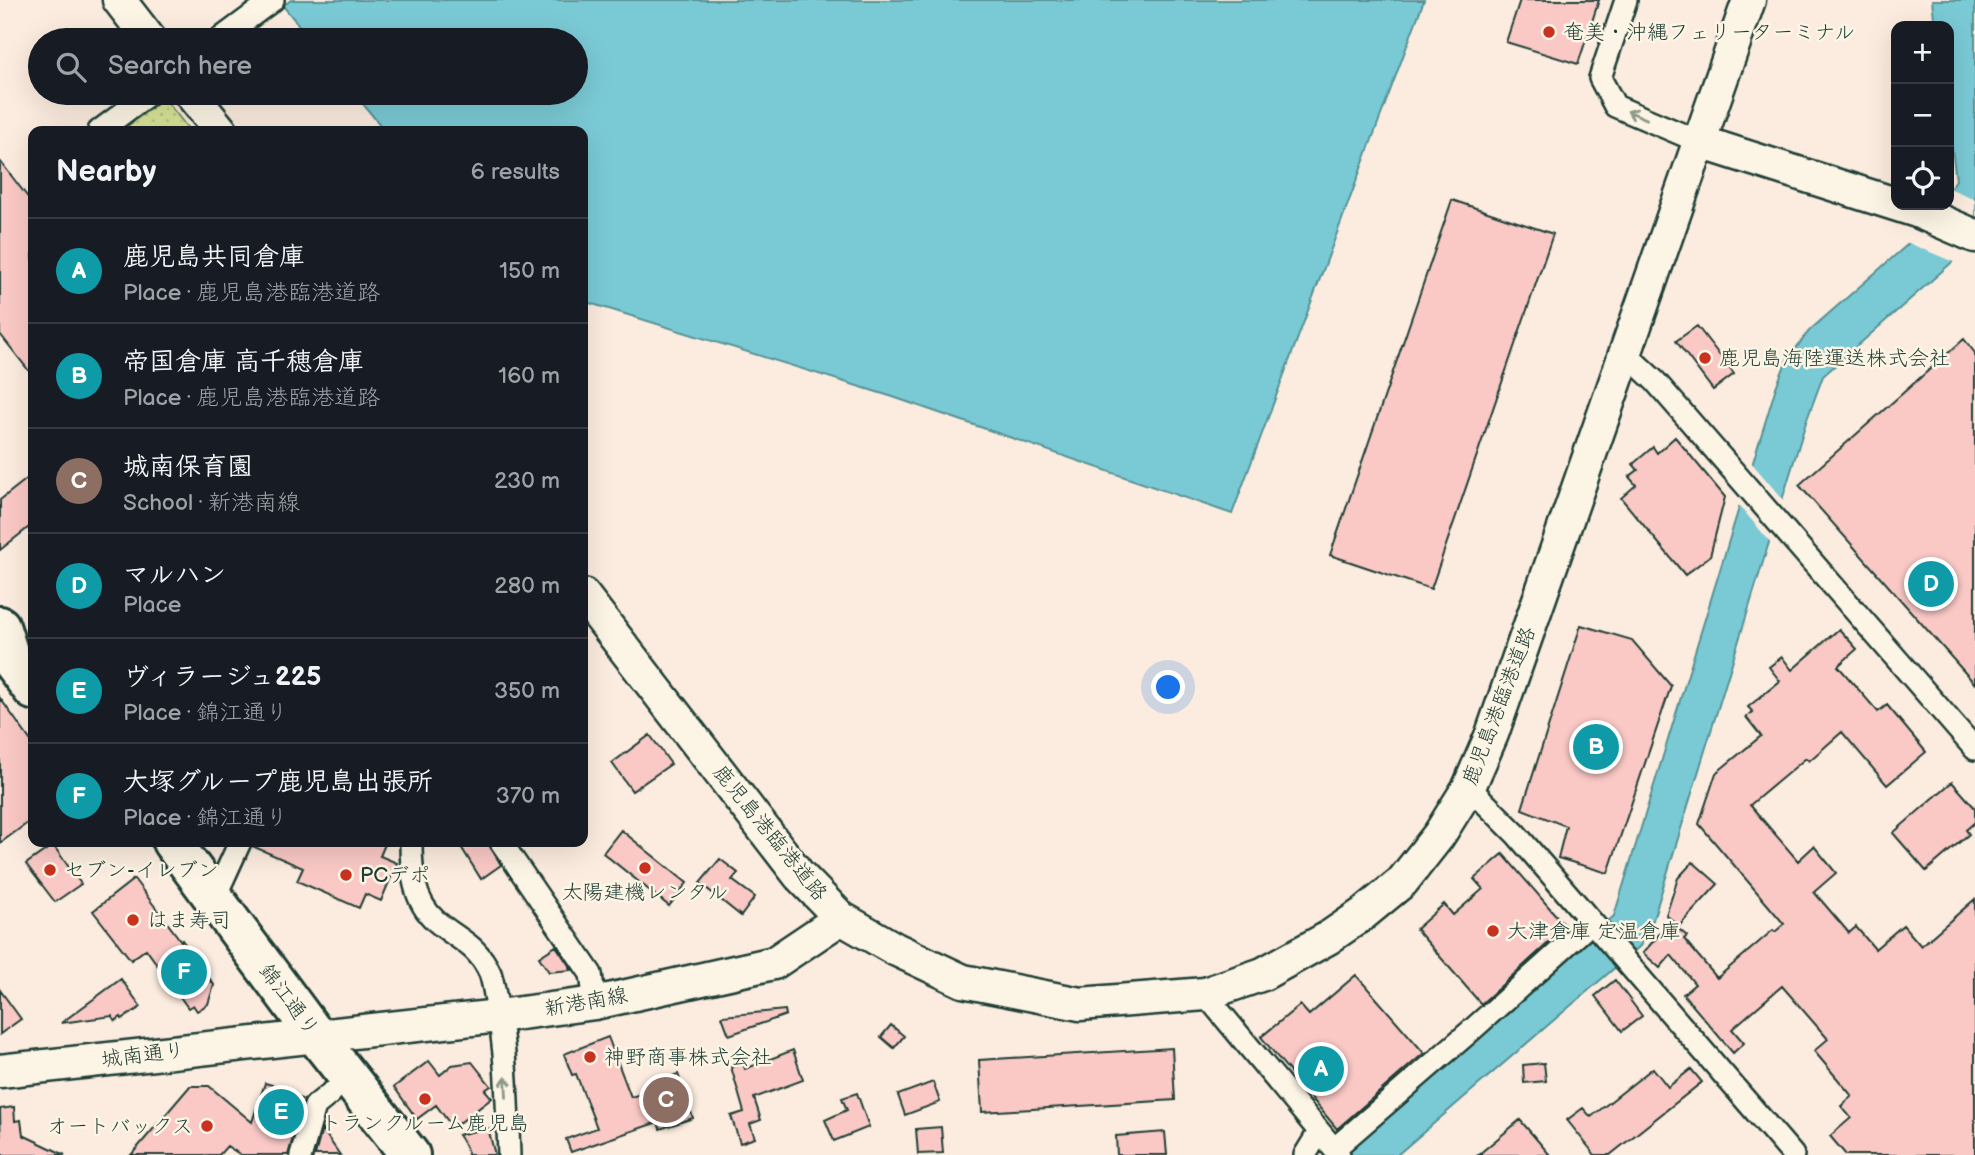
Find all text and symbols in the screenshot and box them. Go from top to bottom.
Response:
place label: 奄美・沖縄フェリーターミナル [1563,20,1855,45]
map controls [1891,21,1954,210]
button: + [1891,21,1954,84]
marker: 奄美・沖縄フェリーターミナル [1541,24,1557,40]
search box [28,28,588,105]
icon: search [52,48,90,86]
text: Search here [108,51,252,82]
button: − [1891,84,1954,147]
one-way arrow [1626,108,1648,121]
button: locate [1891,147,1954,210]
text: Nearby [56,154,156,190]
text: 6 results [471,158,560,186]
text: 鹿児島共同倉庫 [123,242,305,273]
text: A [72,257,86,285]
text: 150 m [499,257,560,285]
text: Place · 鹿児島港臨港道路 [123,279,380,307]
place label: 鹿児島海陸運送株式会社 [1719,346,1950,371]
text: 帝国倉庫 高千穂倉庫 [123,347,364,378]
marker: 鹿児島海陸運送株式会社 [1697,350,1713,366]
text: B [71,362,87,390]
text: 160 m [498,362,560,390]
text: Place · 鹿児島港臨港道路 [123,384,380,412]
text: 城南保育園 [123,452,253,483]
text: C [71,467,87,495]
text: 230 m [494,467,560,495]
text: School · 新港南線 [123,489,300,517]
pin: D [1908,558,1954,610]
text: マルハン [123,560,226,591]
text: D [71,572,87,600]
text: 280 m [494,572,560,600]
text: Place [123,591,181,619]
street label: 鹿児島港臨港道路 [1457,623,1541,789]
text: ヴィラージュ225 [123,662,321,693]
your location [1151,670,1185,704]
text: E [72,677,86,705]
text: 350 m [494,677,560,705]
text: Place · 錦江通り [123,699,288,727]
pin: B [1573,721,1619,773]
street label: 鹿児島港臨港道路 [707,760,833,906]
text: 大塚グループ鹿児島出張所 [123,767,433,798]
text: F [72,782,86,810]
text: 370 m [496,782,560,810]
text: Place · 錦江通り [123,804,288,832]
place label: セブン-イレブン [64,858,219,883]
marker: 太陽建機レンタル [637,860,653,876]
marker: セブン-イレブン [42,862,58,878]
place label: PCデポ [360,863,430,888]
marker: PCデポ [338,867,354,883]
place label: 太陽建機レンタル [562,880,728,905]
place label: はま寿司 [147,908,231,933]
marker: はま寿司 [125,912,141,928]
place label: 大津倉庫 定温倉庫 [1507,919,1681,944]
marker: 大津倉庫 定温倉庫 [1485,923,1501,939]
pin: F [161,946,207,998]
street label: 錦江通り [254,959,324,1041]
street label: 新港南線 [542,982,630,1022]
street label: 城南通り [100,1037,186,1073]
pin: A [1298,1043,1344,1095]
place label: 神野商事株式会社 [604,1045,772,1070]
marker: 神野商事株式会社 [582,1049,598,1065]
pin: C [643,1074,689,1126]
one-way arrow [499,1076,512,1099]
pin: E [258,1086,304,1138]
marker: トランクルーム鹿児島 [417,1091,433,1107]
place label: トランクルーム鹿児島 [321,1111,529,1136]
place label: オートバックス [46,1114,193,1139]
marker: オートバックス [199,1118,215,1134]

